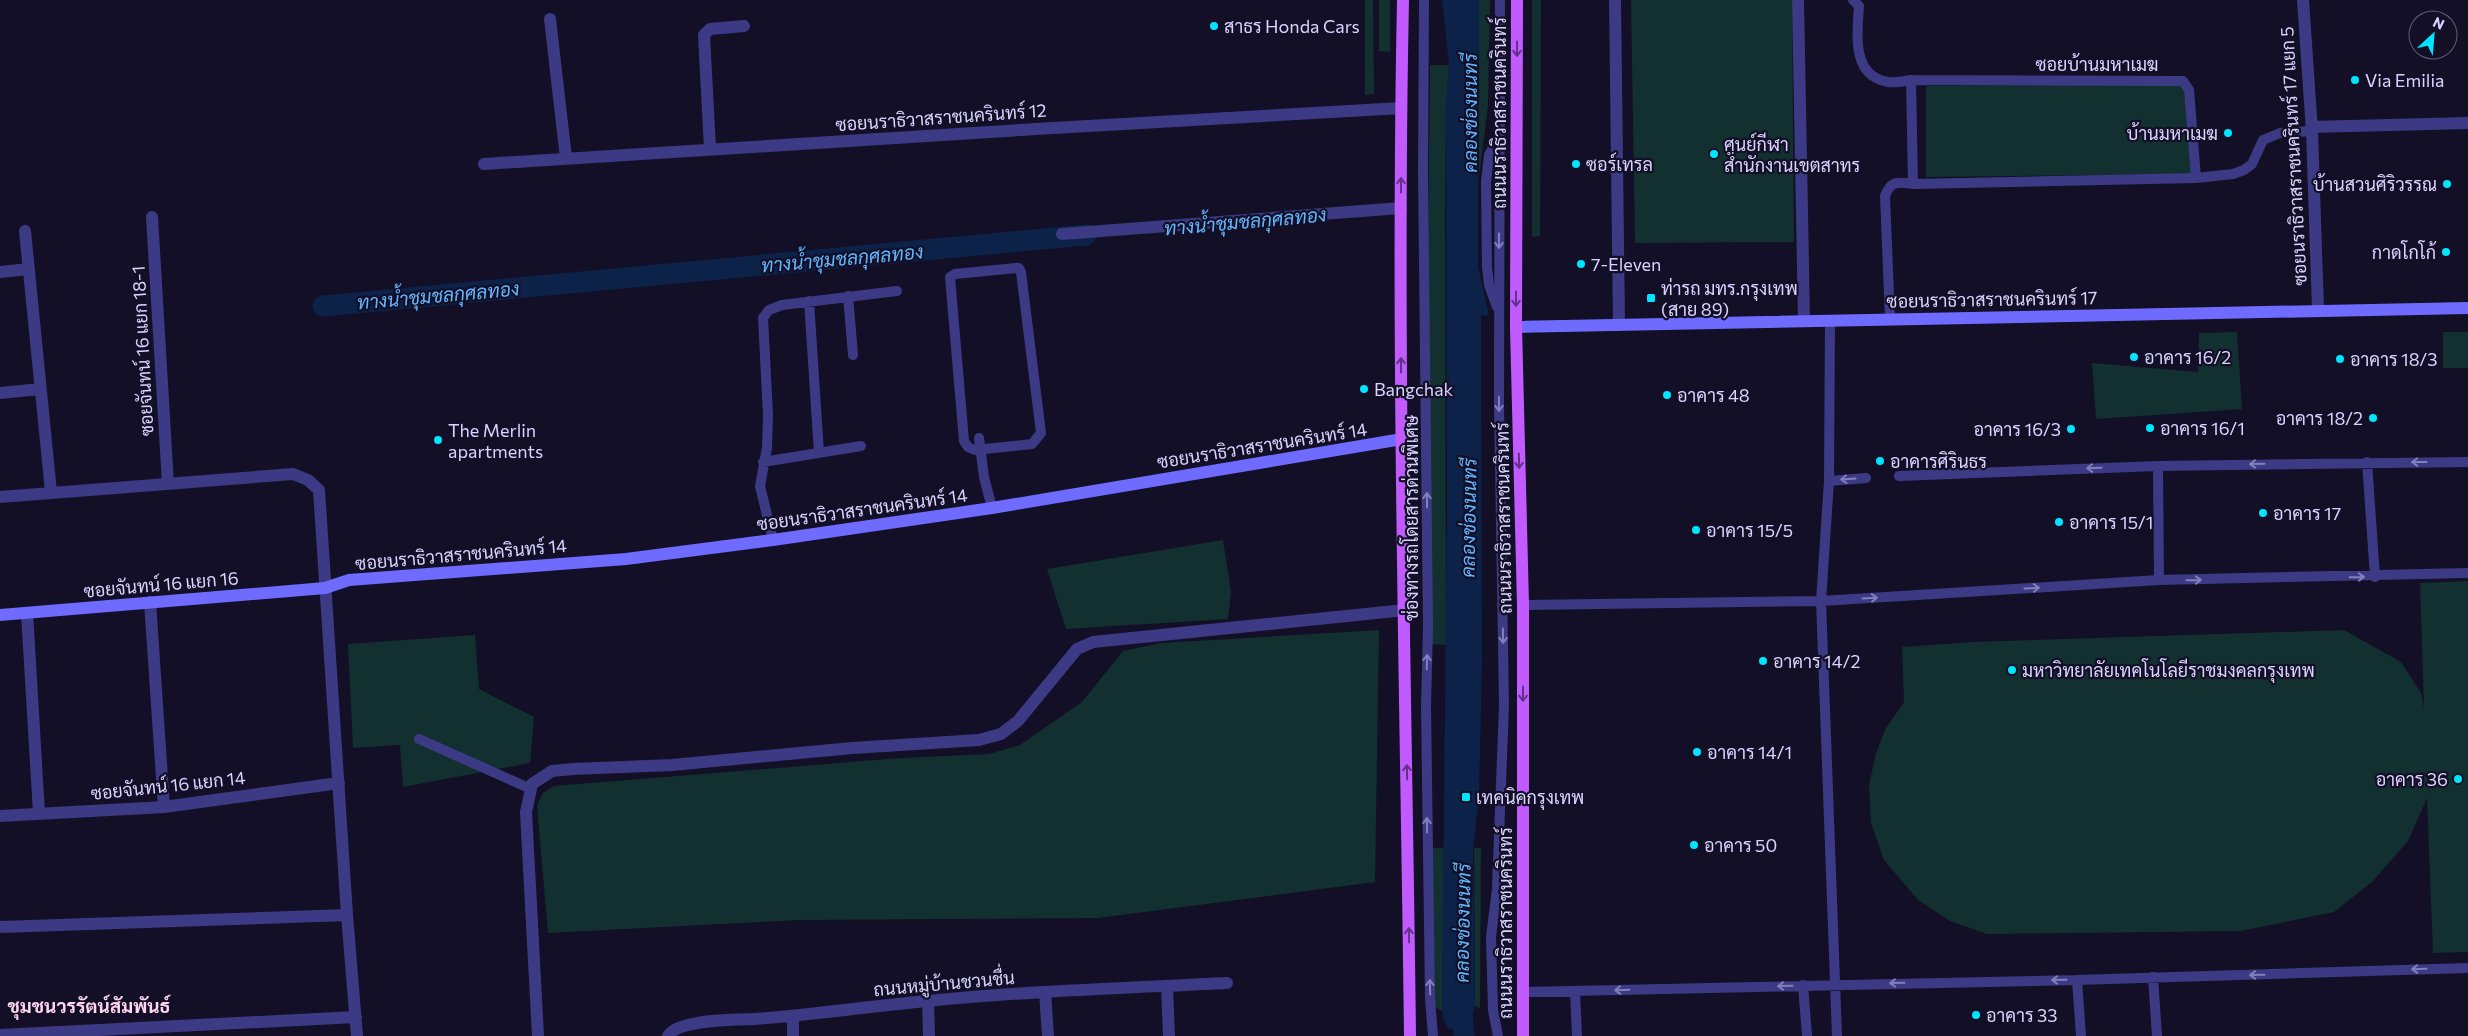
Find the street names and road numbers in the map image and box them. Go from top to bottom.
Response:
street label: ถนนนราธิวาสราชนครินทร์ [1487,17,1510,209]
street label: ซอยนราธิวาสราชนครินทร์ 17 แยก 5 [2274,26,2311,286]
street label: ซอยบ้านมหาเมฆ [2035,53,2159,75]
street label: ซอยนราธิวาสราชนครินทร์ 12 [835,98,1047,135]
street label: ซอยจันทน์ 16 แยก 18-1 [126,265,157,437]
street label: ซอยนราธิวาสราชนครินทร์ 17 [1886,285,2098,312]
street label: ช่องทางรถโดยสารด่วนพิเศษ [1399,414,1422,621]
street label: ซอยนราธิวาสราชนครินทร์ 14 [1155,417,1369,472]
street label: ถนนนราธิวาสราชนครินทร์ [1489,422,1516,614]
street label: ซอยนราธิวาสราชนครินทร์ 14 [755,482,969,535]
street label: ซอยนราธิวาสราชนครินทร์ 14 [354,533,568,574]
street label: ซอยจันทน์ 16 แยก 16 [83,565,239,602]
street label: ซอยจันทน์ 16 แยก 14 [90,765,247,804]
street label: ถนนนราธิวาสราชนครินทร์ [1493,827,1516,1019]
street label: ถนนหมู่บ้านชวนชื่น [872,962,1016,1003]

